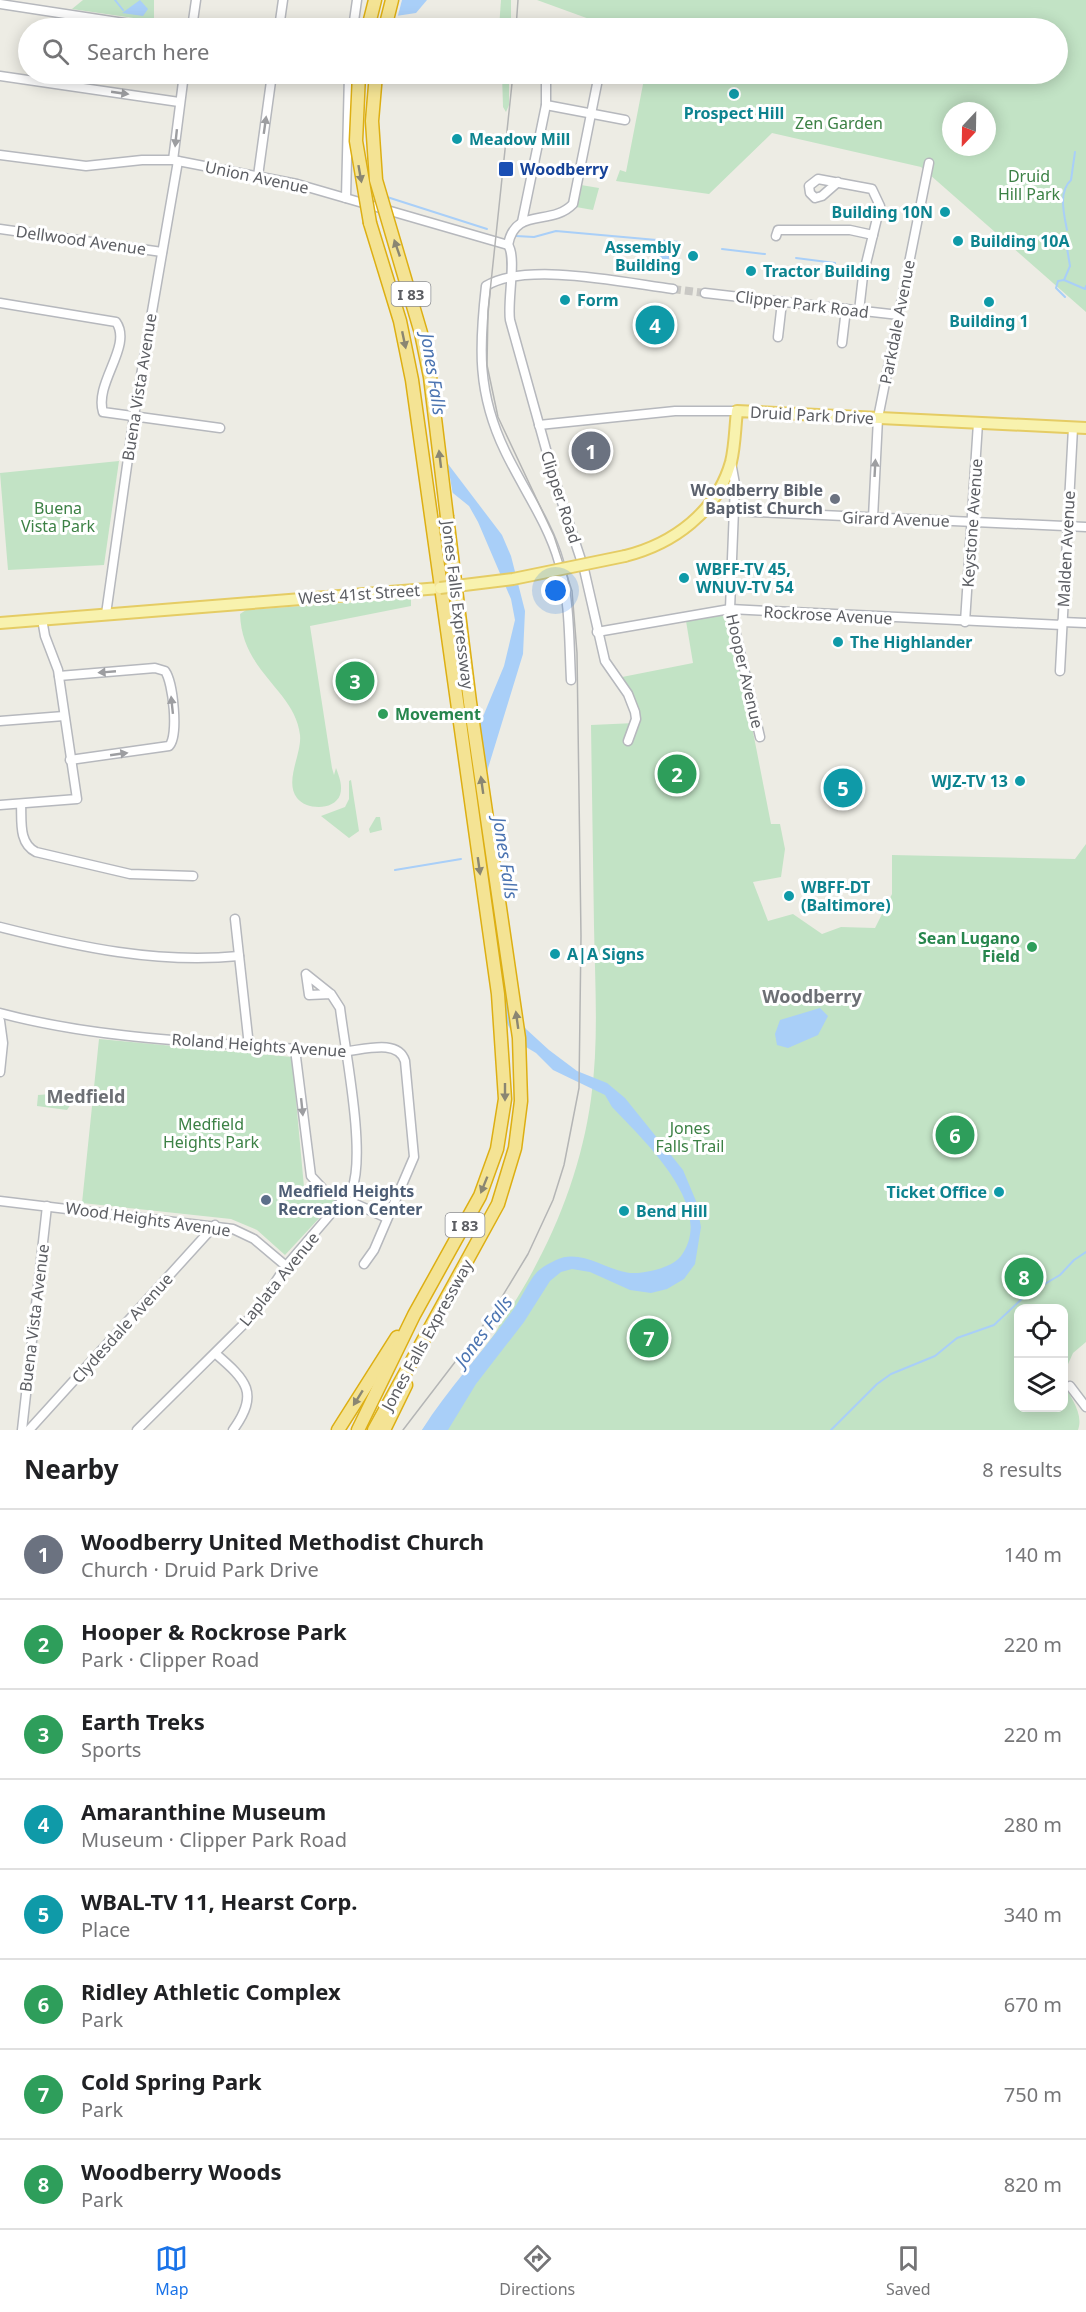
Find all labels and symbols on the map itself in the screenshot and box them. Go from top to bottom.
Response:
marker: Prospect Hill [727,87,741,101]
one-way arrow [111,89,130,98]
place label: Prospect Hill [684,102,784,124]
north arrow [942,102,996,156]
park label: Zen Garden [795,112,883,134]
one-way arrow [261,115,270,134]
one-way arrow [171,128,181,147]
place label: Meadow Mill [469,128,570,150]
marker: Meadow Mill [450,132,464,146]
street label: Union Avenue [203,155,311,199]
place label: Woodberry [520,158,609,180]
marker: Woodberry [497,160,515,178]
one-way arrow [356,164,365,183]
park label: Druid Hill Park [998,165,1061,205]
place label: Building 10N [832,201,933,223]
marker: Building 10N [938,205,952,219]
street label: Dellwood Avenue [15,220,147,260]
place label: Building 10A [970,230,1070,252]
marker: Building 10A [951,234,965,248]
place label: Assembly Building [605,236,682,276]
one-way arrow [391,239,401,257]
marker: Assembly Building [686,249,700,263]
street label: Parkdale Avenue [874,258,920,386]
place label: Tractor Building [763,260,890,282]
marker: Tractor Building [744,264,758,278]
road number: I 83 [392,282,430,306]
street label: Clipper Park Road [734,285,870,323]
place label: Form [577,289,619,311]
marker: Form [558,293,572,307]
marker: Building 1 [982,295,996,309]
pin: 4 [636,302,674,348]
place label: Building 1 [949,310,1029,332]
street label: Buena Vista Avenue [116,312,162,462]
water label: Jones Falls [415,328,452,417]
one-way arrow [400,330,409,349]
street label: Druid Park Drive [750,401,874,429]
pin: 1 [572,428,610,474]
street label: Clipper Road [536,448,586,546]
one-way arrow [435,449,445,468]
street label: Keystone Avenue [957,458,987,588]
one-way arrow [871,459,880,478]
place label: Woodberry Bible Baptist Church [691,479,823,519]
street label: Malden Avenue [1052,490,1080,608]
marker: Woodberry Bible Baptist Church [828,492,842,506]
park label: Buena Vista Park [21,497,96,537]
street label: Girard Avenue [842,506,950,532]
street label: Jones Falls Expressway [436,517,479,691]
place label: WBFF-TV 45, WNUV-TV 54 [696,558,794,598]
marker: WBFF-TV 45, WNUV-TV 54 [677,571,691,585]
your location [541,576,570,605]
street label: West 41st Street [297,579,421,609]
street label: Rockrose Avenue [763,601,893,629]
street label: Hooper Avenue [721,612,769,730]
place label: The Highlander [850,631,972,653]
marker: The Highlander [831,635,845,649]
pin: 3 [336,658,374,704]
one-way arrow [97,667,116,677]
one-way arrow [168,695,177,714]
place label: Movement [395,703,481,725]
marker: Movement [376,707,390,721]
one-way arrow [109,749,128,758]
pin: 2 [658,752,696,796]
pin: 5 [824,766,862,810]
place label: WJZ-TV 13 [931,770,1008,792]
marker: WJZ-TV 13 [1013,774,1027,788]
one-way arrow [478,776,487,795]
water label: Jones Falls [487,812,524,901]
one-way arrow [475,856,484,875]
place label: WBFF-DT (Baltimore) [801,876,891,916]
marker: WBFF-DT (Baltimore) [782,889,796,903]
place label: Sean Lugano Field [918,927,1020,967]
marker: Sean Lugano Field [1025,940,1039,954]
place label: A|A Signs [567,943,644,965]
marker: A|A Signs [548,947,562,961]
district label: Woodberry [762,984,862,1008]
one-way arrow [512,1010,521,1029]
street label: Roland Heights Avenue [171,1028,347,1062]
one-way arrow [500,1082,510,1101]
district label: Medfield [47,1084,125,1108]
one-way arrow [297,1098,306,1117]
pin: 6 [936,1112,974,1158]
park label: Medfield Heights Park [163,1113,260,1153]
park label: Jones Falls Trail [656,1117,724,1157]
one-way arrow [479,1177,489,1195]
place label: Medfield Heights Recreation Center [278,1180,422,1220]
place label: Ticket Office [887,1181,987,1203]
marker: Ticket Office [992,1185,1006,1199]
marker: Medfield Heights Recreation Center [259,1193,273,1207]
street label: Wood Heights Avenue [64,1197,232,1241]
place label: Bend Hill [636,1200,707,1222]
marker: Bend Hill [617,1204,631,1218]
road number: I 83 [446,1213,484,1237]
street label: Laplata Avenue [234,1227,324,1331]
street label: Buena Vista Avenue [14,1243,54,1393]
pin: 8 [1004,1254,1044,1300]
street label: Jones Falls Expressway [375,1255,478,1416]
street label: Clydesdale Avenue [67,1268,177,1388]
water label: Jones Falls [447,1291,518,1374]
pin: 7 [630,1316,668,1360]
one-way arrow [353,1390,364,1406]

